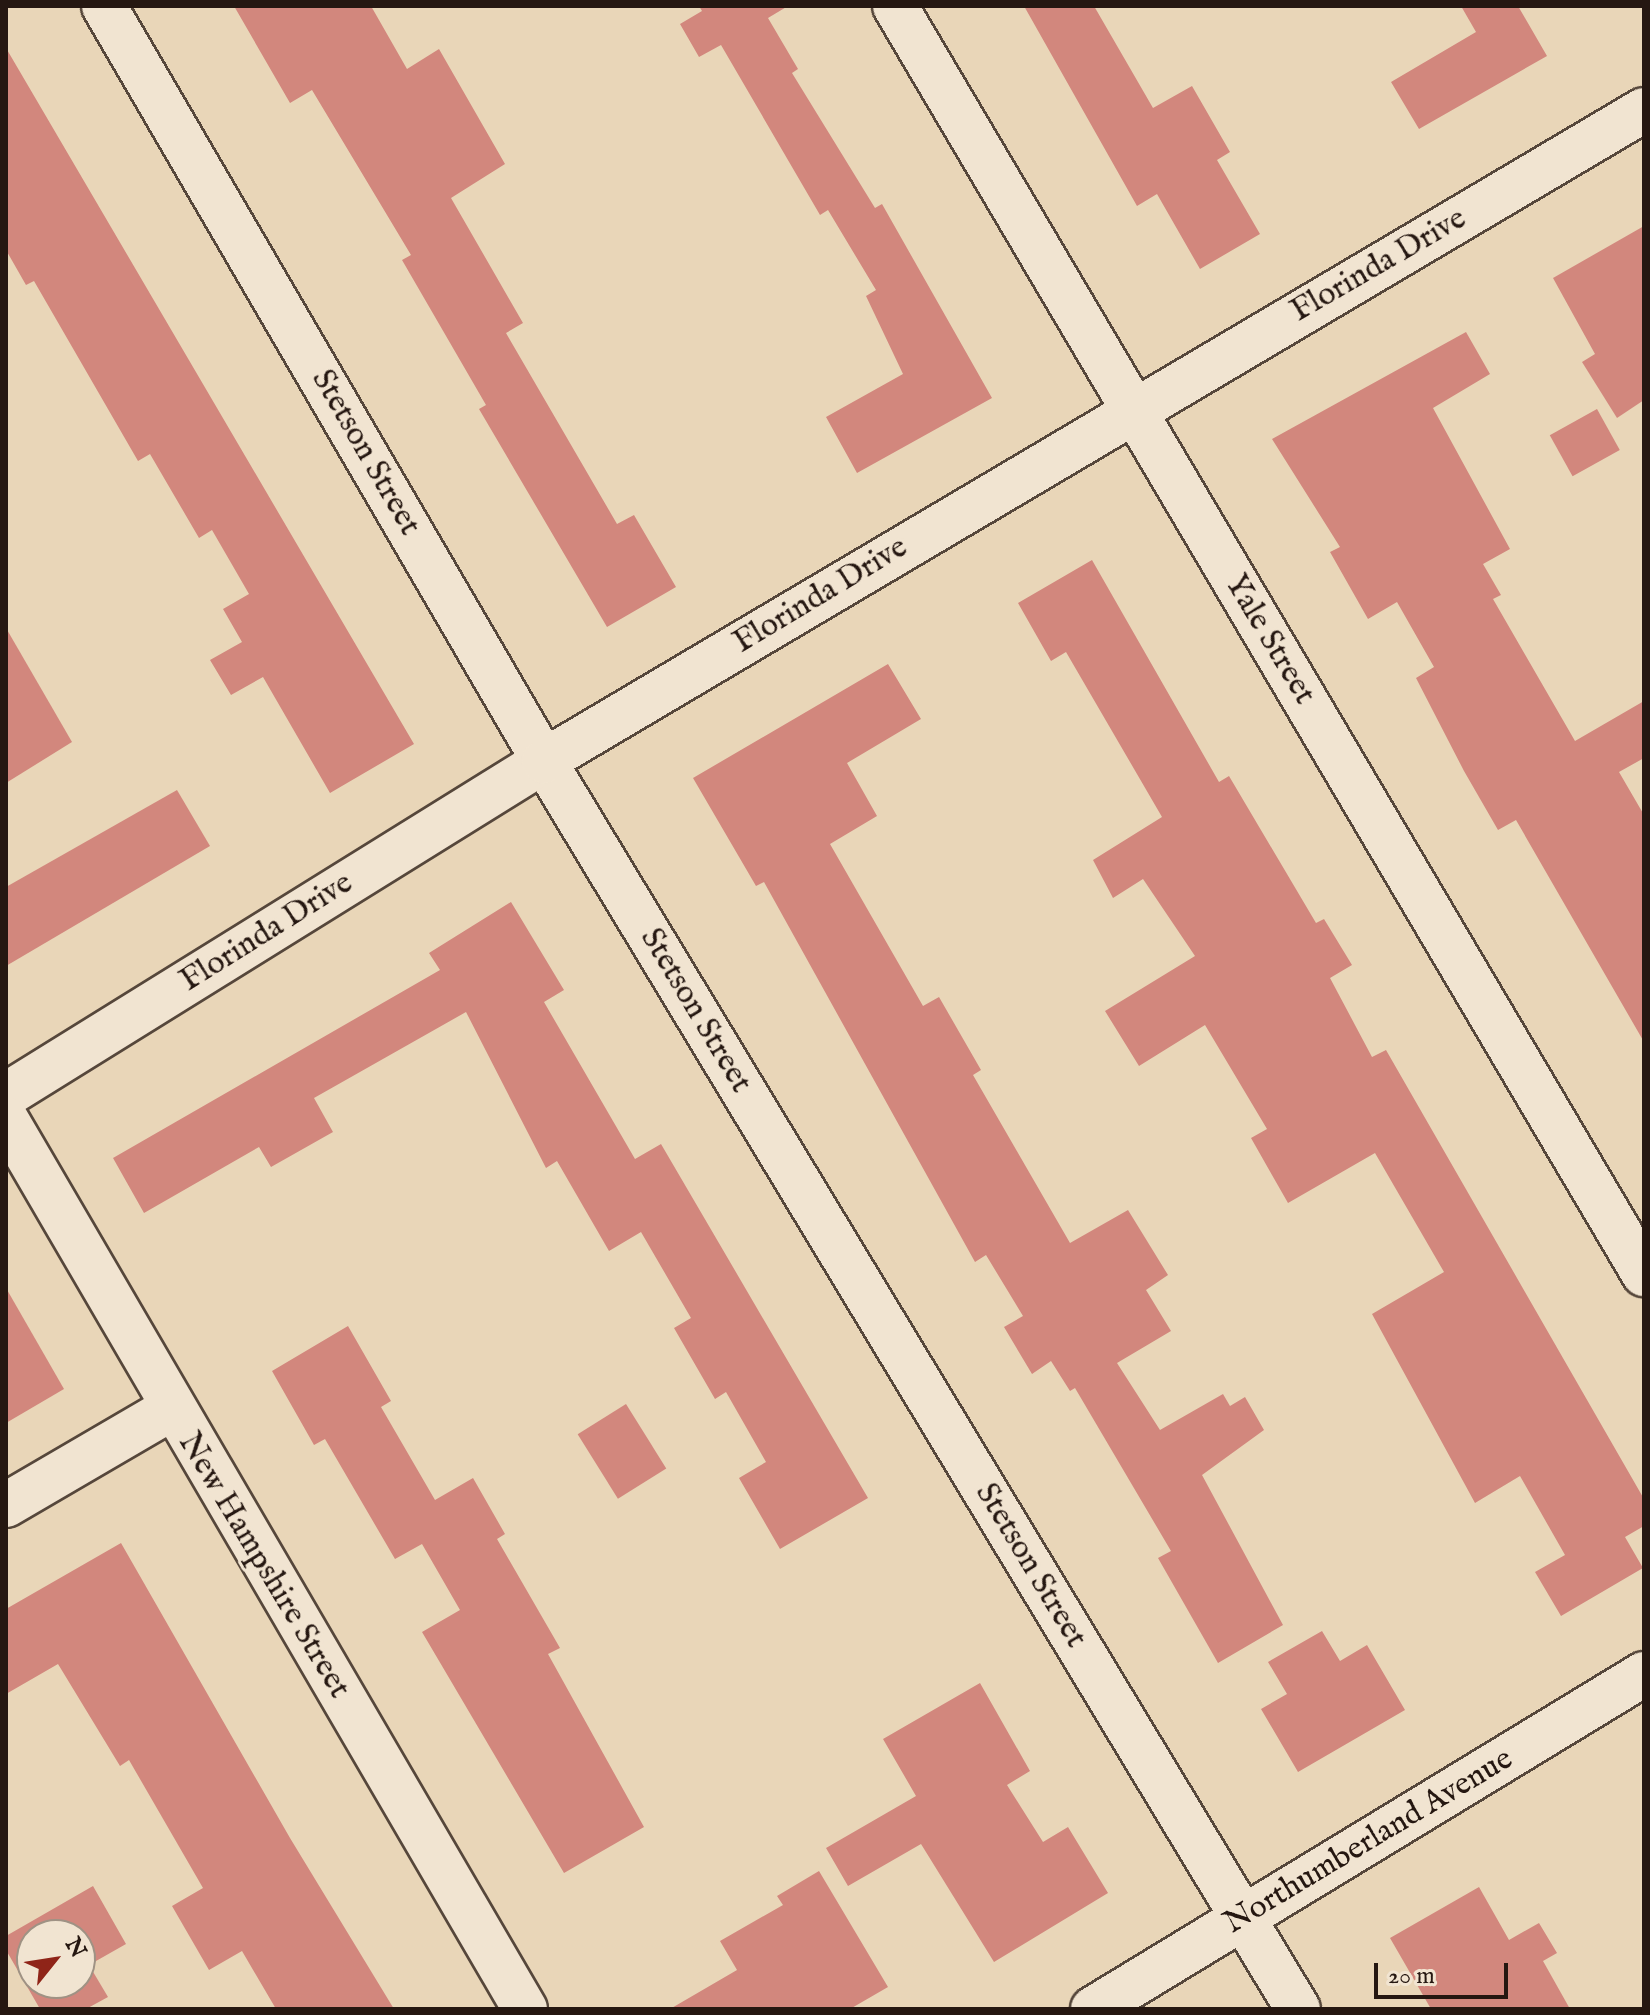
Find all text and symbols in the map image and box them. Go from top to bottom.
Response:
street label: Florinda Drive [1285,200,1473,332]
street label: Stetson Street [302,363,428,543]
street label: Florinda Drive [727,529,915,663]
street label: Yale Street [1215,568,1323,712]
street label: Florinda Drive [174,865,360,1001]
street label: Stetson Street [631,922,759,1100]
street label: New Hampshire Street [169,1426,357,1706]
street label: Stetson Street [966,1477,1094,1655]
street label: Northumberland Avenue [1218,1741,1520,1943]
north arrow [16,1919,96,1999]
text: N [58,1933,92,1963]
scale bar [1378,1947,1512,1997]
text: 20 m [1388,1961,1435,1992]

